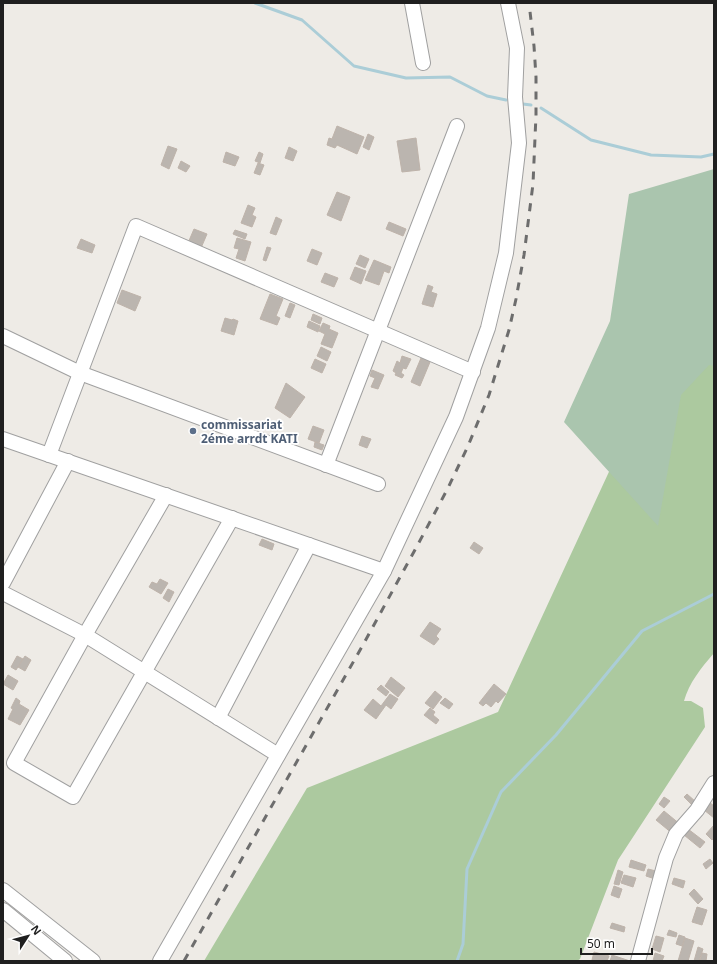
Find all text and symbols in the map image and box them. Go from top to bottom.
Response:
place label: commissariat 2éme arrdt KATI [201,416,298,447]
marker: commissariat 2éme arrdt KATI [188,426,198,436]
north arrow [8,916,48,956]
text: N [28,922,45,938]
scale bar [581,930,652,956]
text: 50 m [587,935,615,952]

